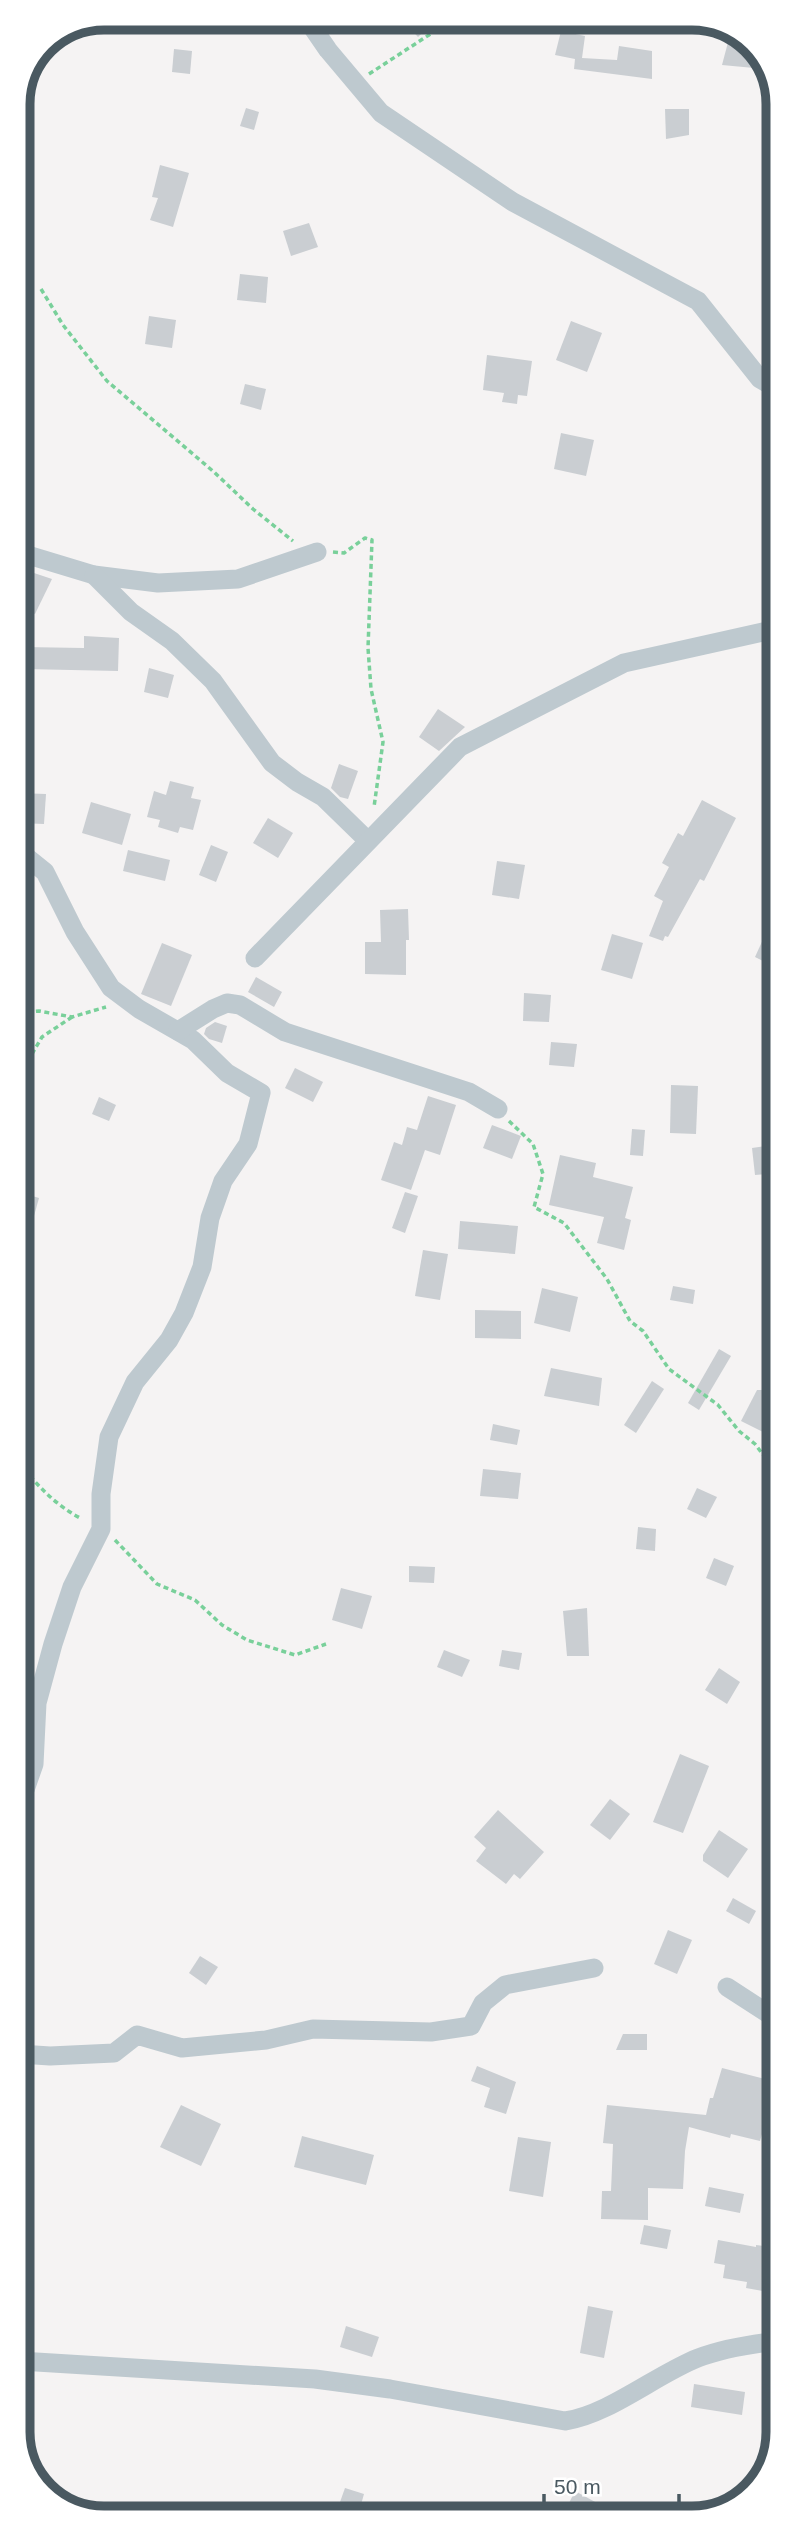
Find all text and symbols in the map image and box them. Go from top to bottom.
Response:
scale bar [544,2462,679,2506]
text: 50 m [554,2475,601,2498]

